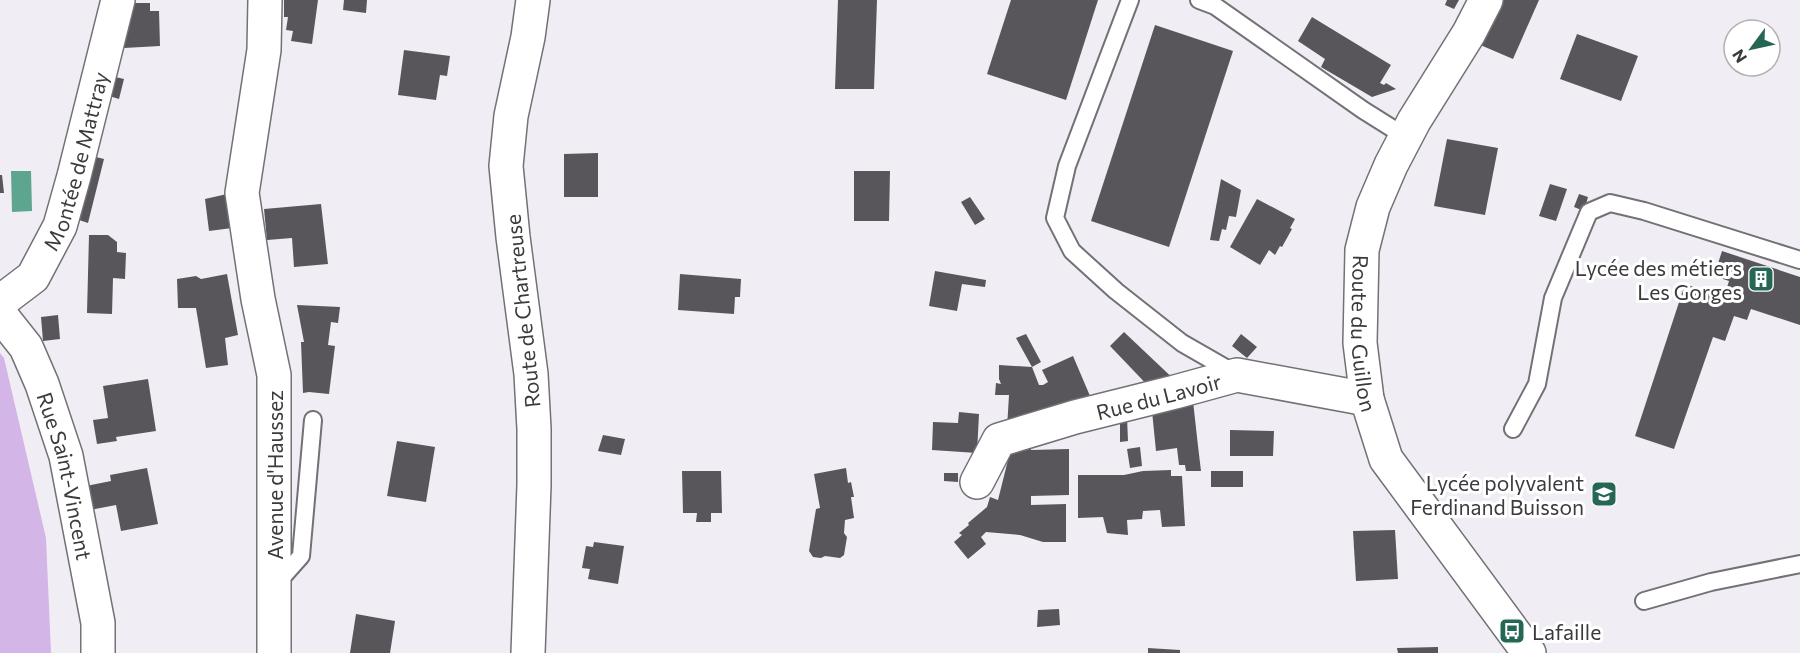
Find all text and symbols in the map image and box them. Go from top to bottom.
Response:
north arrow [1722,18,1782,78]
text: N [1728,46,1750,67]
street label: Montée de Mattray [37,69,112,254]
street label: Route de Chartreuse [499,213,545,409]
street label: Route du Guillon [1347,255,1383,415]
place label: Lycée des métiers Les Gorges [1575,255,1742,304]
building icon: Lycée des métiers Les Gorges [1746,264,1776,294]
street label: Rue du Lavoir [1093,367,1224,424]
street label: Rue Saint-Vincent [33,389,98,562]
street label: Avenue d'Haussez [262,390,287,560]
place label: Lycée polyvalent Ferdinand Buisson [1410,470,1584,519]
school or university icon: Lycée polyvalent Ferdinand Buisson [1589,479,1619,509]
bus stop icon: Lafaille [1497,616,1527,646]
place label: Lafaille [1532,619,1601,644]

